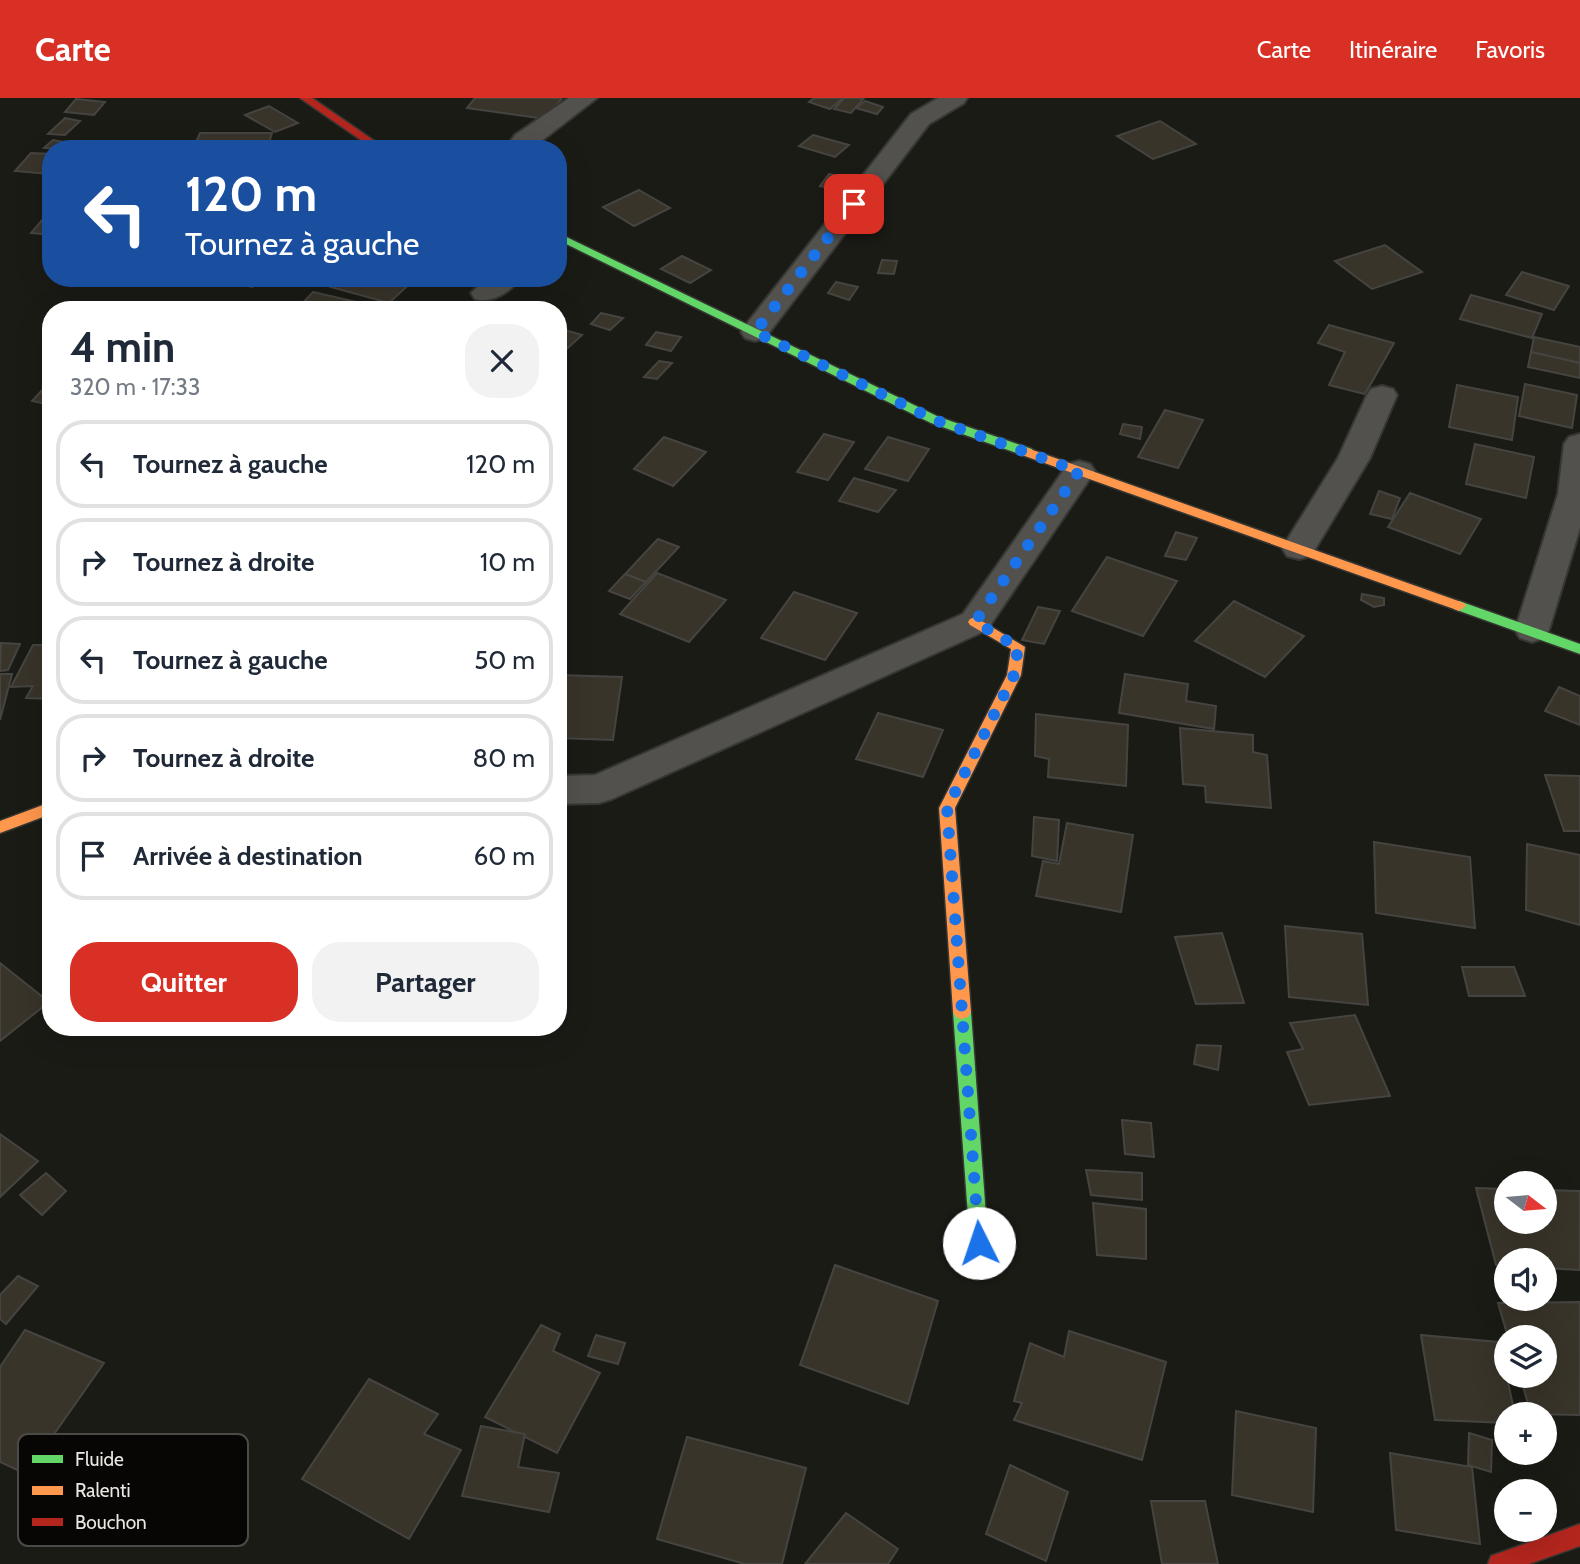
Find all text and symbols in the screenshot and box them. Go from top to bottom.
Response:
text: Carte [35,29,111,69]
text: Carte [1257,35,1311,64]
text: Itinéraire [1349,35,1437,64]
text: Favoris [1475,35,1545,64]
text: 120 m [185,164,317,223]
icon: left [70,168,161,259]
pin [824,174,884,234]
icon: arrive [835,185,873,223]
text: Tournez à gauche [185,224,419,263]
text: 4 min [70,321,175,373]
button: close [465,324,539,398]
text: 320 m · 17:33 [70,373,200,401]
icon: left [74,445,112,483]
text: Tournez à gauche [133,448,328,480]
text: 120 m [466,448,535,480]
icon: right [74,543,112,581]
text: Tournez à droite [133,546,315,578]
text: 10 m [480,546,535,578]
icon: left [74,641,112,679]
text: Tournez à gauche [133,644,328,676]
text: 50 m [474,644,535,676]
icon: right [74,739,112,777]
text: Tournez à droite [133,742,315,774]
text: 80 m [472,742,535,774]
icon: arrive [74,837,112,875]
text: Arrivée à destination [133,840,363,872]
text: 60 m [473,840,535,872]
button: Quitter [70,942,298,1022]
button: Partager [312,942,539,1022]
north arrow [1494,1171,1558,1234]
map controls [1494,1171,1557,1542]
position arrow [942,1206,1016,1280]
button: sound [1494,1248,1557,1311]
button: layers [1494,1325,1557,1388]
button: + [1494,1402,1557,1465]
legend [18,1434,248,1546]
text: Fluide [75,1448,124,1471]
text: Ralenti [75,1479,131,1502]
button: − [1494,1479,1557,1542]
text: Bouchon [75,1511,147,1534]

